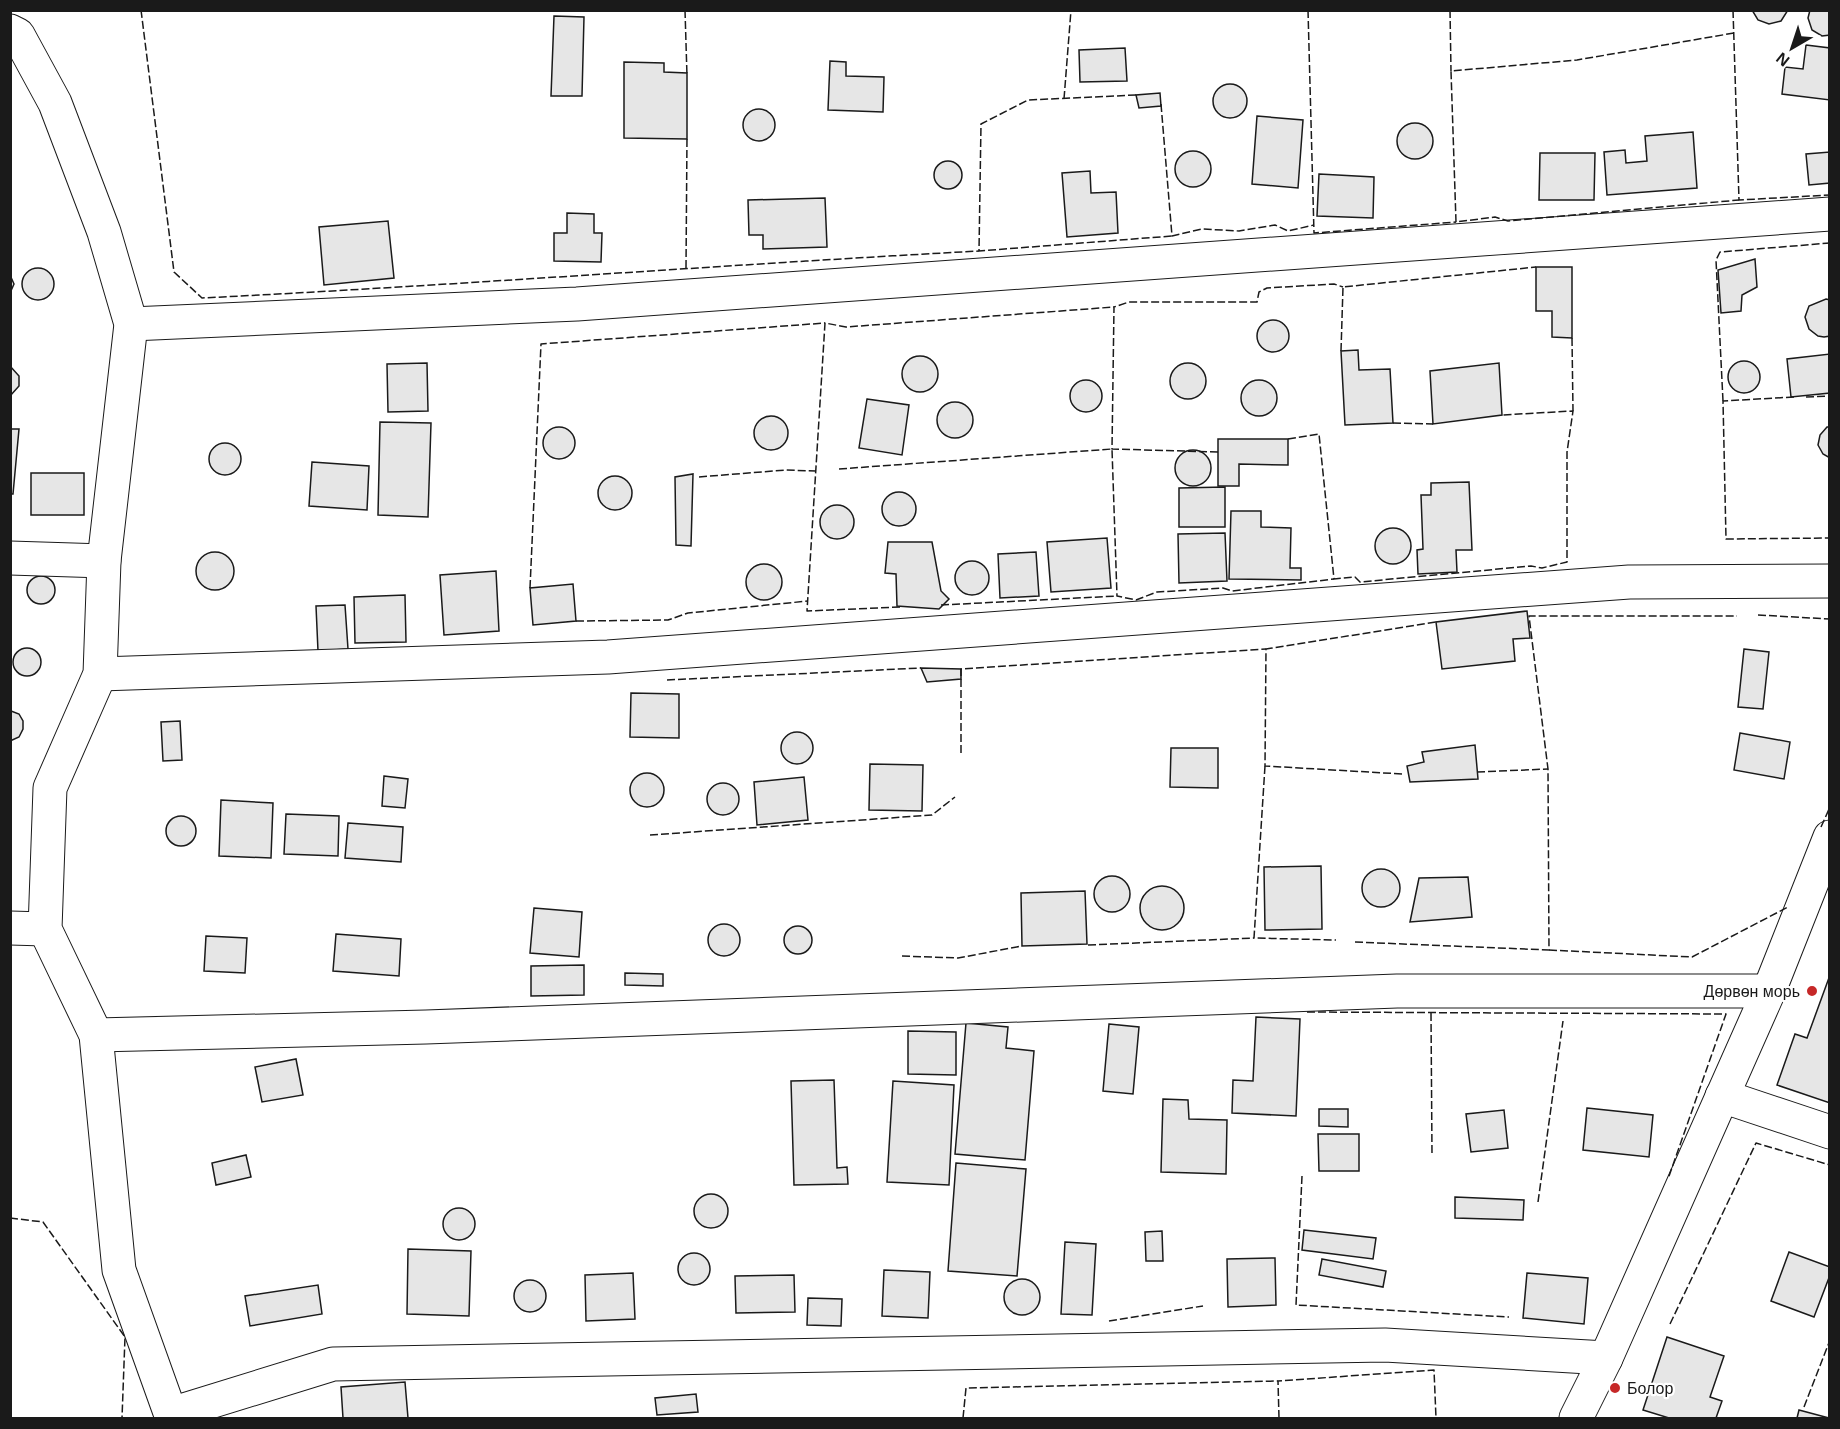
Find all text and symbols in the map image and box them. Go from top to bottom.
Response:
north arrow [1762,18,1822,78]
text: N [1773,49,1793,70]
place label: Дөрвөн морь [1704,983,1800,1000]
marker: Дөрвөн морь [1805,984,1819,998]
place label: Болор [1627,1380,1673,1397]
marker: Болор [1608,1381,1622,1395]

